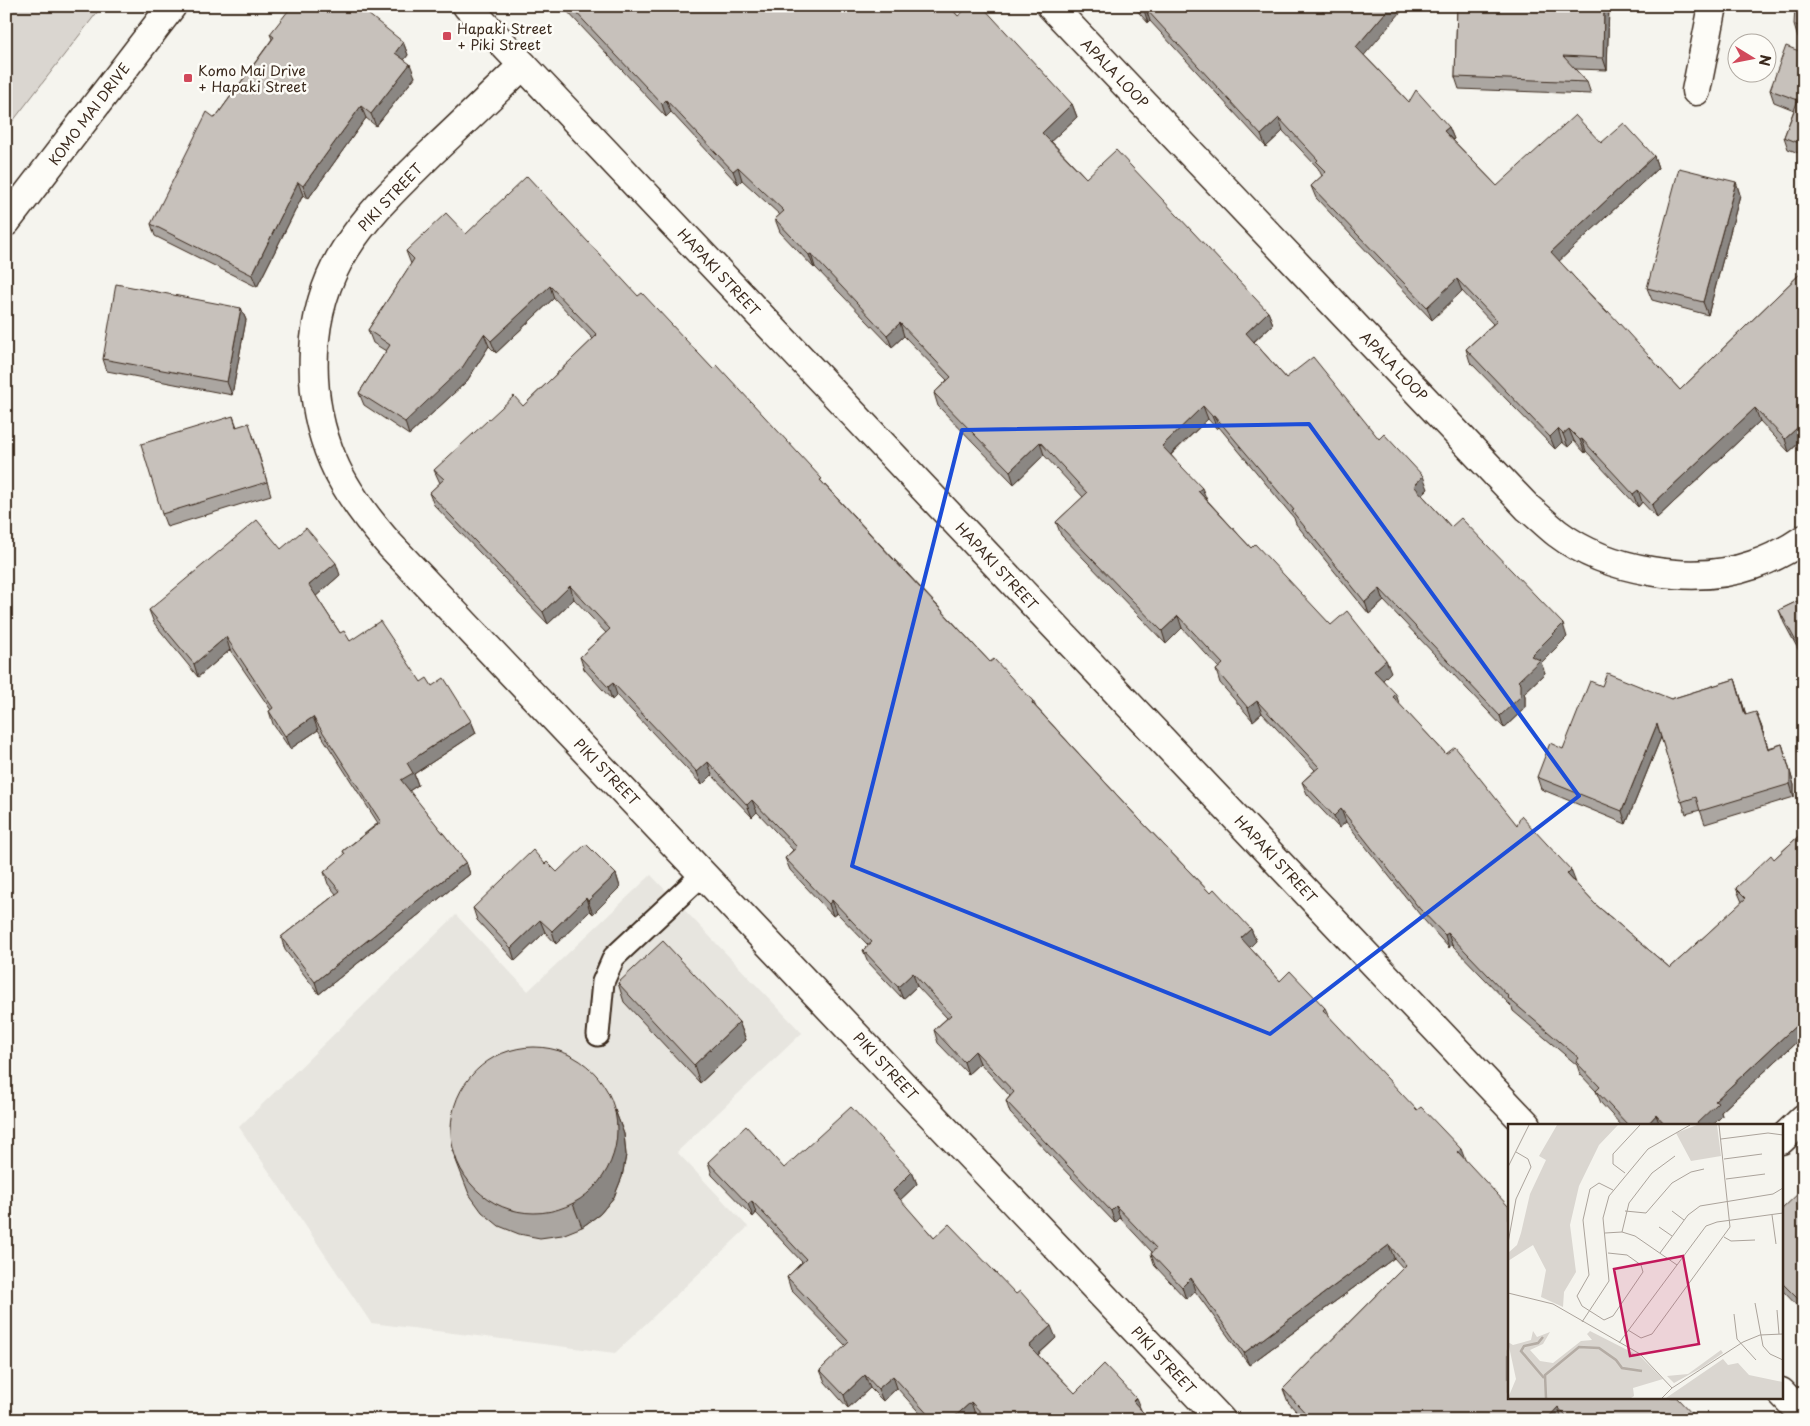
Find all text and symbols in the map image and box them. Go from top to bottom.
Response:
place label: Hapaki Street + Piki Street [457,18,553,55]
marker: Hapaki Street + Piki Street [441,30,453,42]
north arrow [1728,32,1778,82]
street label: APALA LOOP [1076,33,1154,113]
text: N [1754,53,1777,68]
street label: KOMO MAI DRIVE [44,58,135,170]
place label: Komo Mai Drive + Hapaki Street [198,60,307,97]
marker: Komo Mai Drive + Hapaki Street [182,72,194,84]
street label: PIKI STREET [353,158,427,236]
street label: HAPAKI STREET [673,224,766,321]
street label: APALA LOOP [1355,326,1433,406]
street label: HAPAKI STREET [951,518,1044,615]
street label: PIKI STREET [570,734,645,811]
street label: HAPAKI STREET [1230,811,1323,908]
street label: PIKI STREET [849,1027,923,1105]
inset map [1508,1124,1782,1398]
street label: PIKI STREET [1127,1321,1201,1399]

